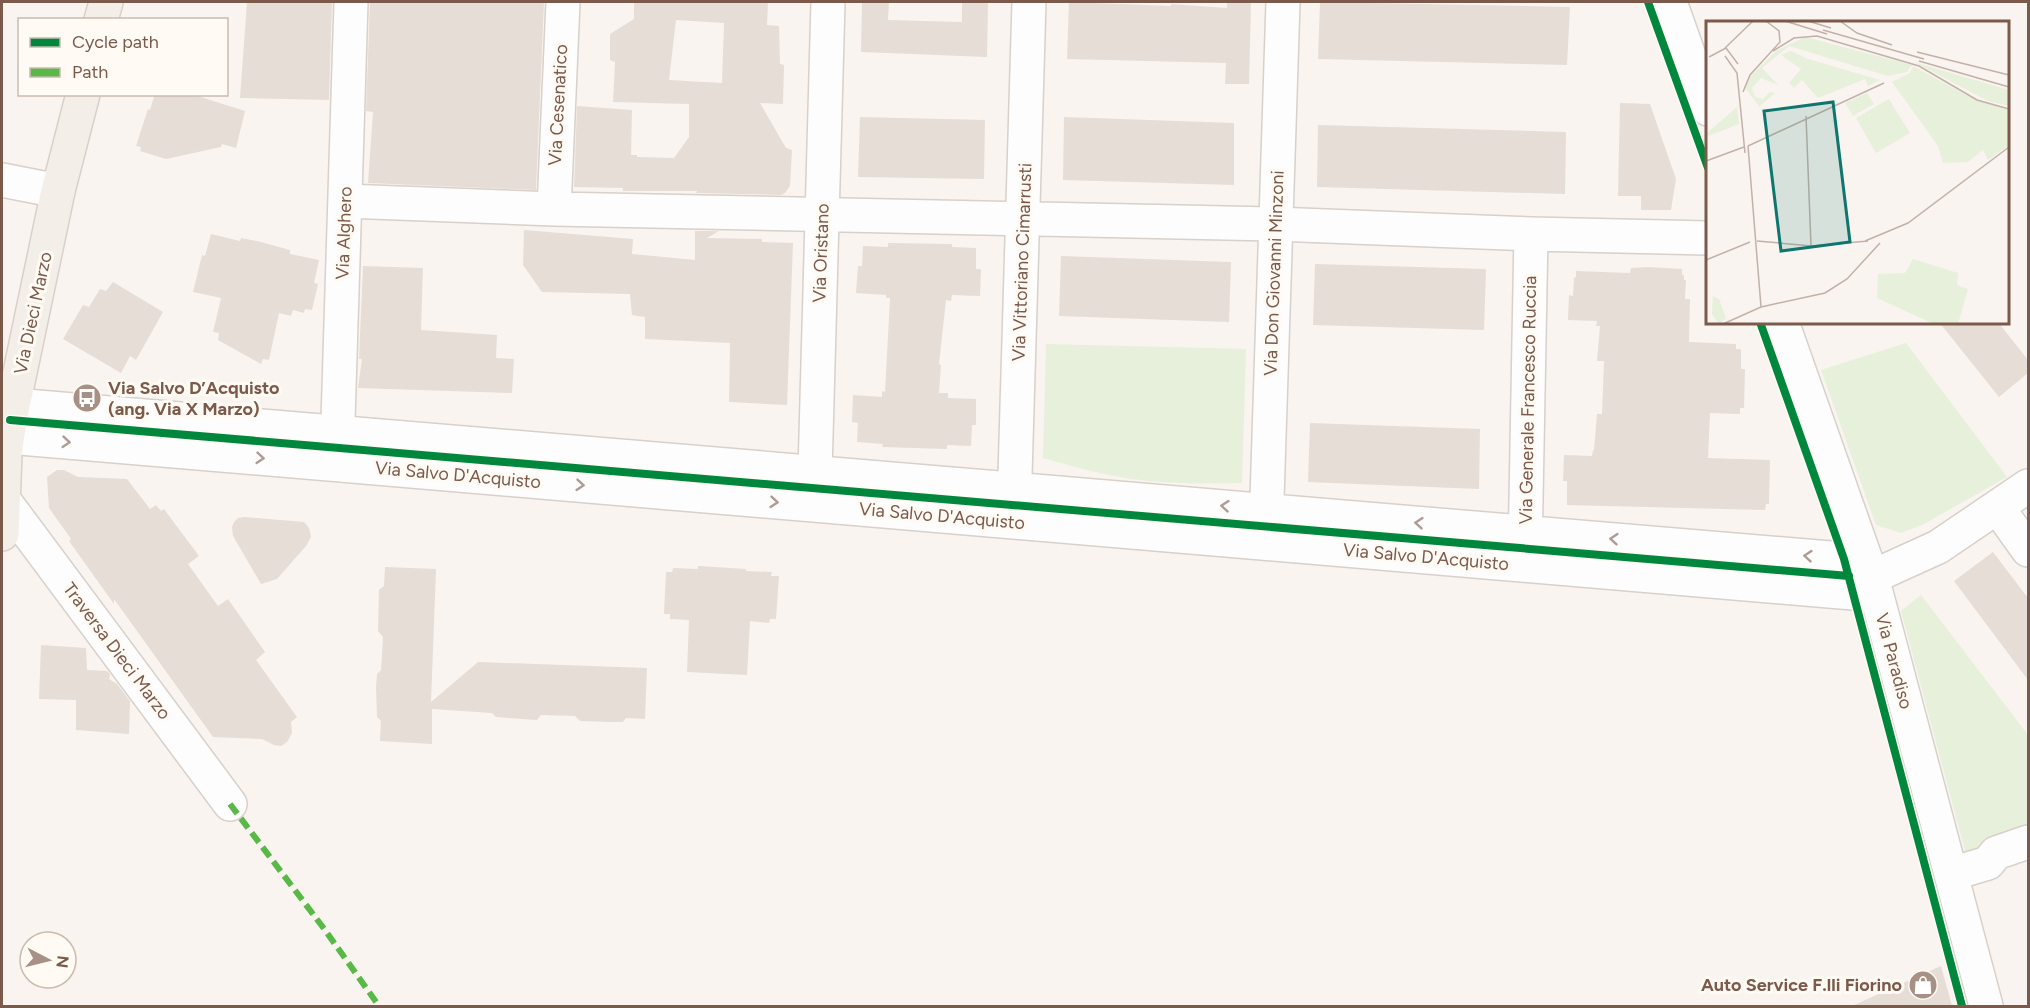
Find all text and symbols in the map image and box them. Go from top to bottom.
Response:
legend [18,18,228,96]
inset map [1706,21,2009,324]
text: Cycle path [72,31,159,53]
street label: Via Cesenatico [544,44,572,166]
text: Path [72,61,108,83]
street label: Via Vittoriano Cimarrusti [1008,162,1036,362]
street label: Via Don Giovanni Minzoni [1259,170,1289,376]
street label: Via Alghero [331,186,357,280]
street label: Via Oristano [808,203,834,303]
street label: Via Dieci Marzo [9,250,57,376]
street label: Via Generale Francesco Ruccia [1515,275,1541,525]
place label: Via Salvo D’Acquisto (ang. Via X Marzo) [108,377,280,420]
bus stop icon: Via Salvo D’Acquisto (ang. Via X Marzo) [71,382,103,414]
one-way arrow [61,435,71,448]
one-way arrow [256,452,265,465]
street label: Via Salvo D'Acquisto [374,457,542,493]
one-way arrow [576,479,585,492]
one-way arrow [770,495,779,508]
street label: Via Salvo D'Acquisto [858,498,1026,534]
one-way arrow [1220,500,1229,513]
one-way arrow [1415,517,1424,530]
one-way arrow [1609,533,1618,546]
street label: Via Salvo D'Acquisto [1342,539,1510,575]
one-way arrow [1803,550,1812,563]
street label: Traversa Dieci Marzo [58,578,176,724]
street label: Via Paradiso [1871,611,1917,711]
north arrow [18,930,78,990]
text: N [52,954,73,969]
shop icon: Auto Service F.lli Fiorino [1907,969,1939,1001]
place label: Auto Service F.lli Fiorino [1701,974,1902,996]

